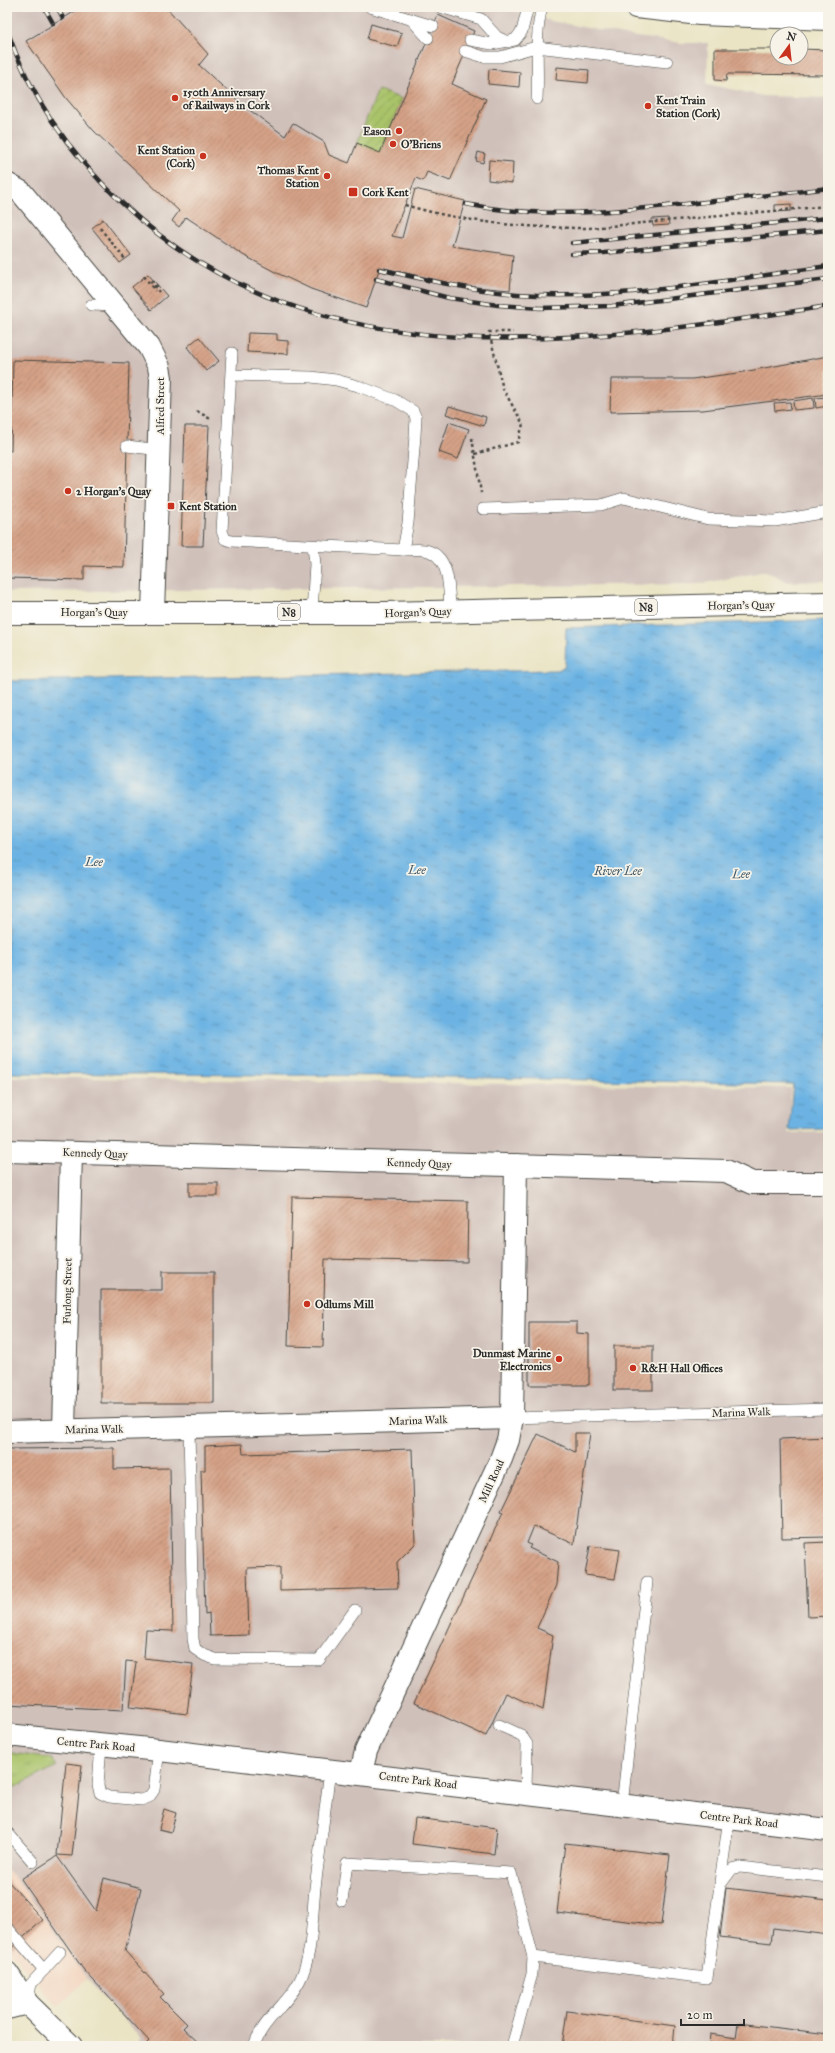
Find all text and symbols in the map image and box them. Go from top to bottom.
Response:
north arrow [769,26,809,66]
text: N [785,29,798,44]
place label: 150th Anniversary of Railways in Cork [183,86,271,113]
marker: 150th Anniversary of Railways in Cork [170,93,180,103]
place label: Kent Train Station (Cork) [656,94,720,121]
marker: Kent Train Station (Cork) [643,101,653,111]
place label: Eason [363,125,391,138]
marker: Eason [394,126,404,136]
place label: O'Briens [401,138,441,151]
marker: O'Briens [388,139,398,149]
place label: Kent Station (Cork) [137,144,195,171]
marker: Kent Station (Cork) [198,151,208,161]
place label: Thomas Kent Station [256,164,319,190]
marker: Thomas Kent Station [322,171,332,181]
marker: Cork Kent [347,186,359,198]
place label: Cork Kent [362,186,409,199]
street label: Alfred Street [154,377,167,436]
place label: 2 Horgan's Quay [76,485,152,499]
marker: 2 Horgan's Quay [63,486,73,496]
place label: Kent Station [179,500,237,513]
marker: Kent Station [166,501,176,511]
street label: Horgan's Quay [707,598,776,613]
road number: N8 [635,599,657,615]
road number: N8 [278,604,300,620]
street label: Horgan's Quay [384,605,453,620]
street label: Horgan's Quay [60,606,128,619]
water label: Lee [84,855,103,869]
water label: Lee [407,863,426,877]
water label: River Lee [593,864,642,878]
water label: Lee [731,867,750,881]
street label: Kennedy Quay [62,1146,129,1161]
street label: Kennedy Quay [386,1156,453,1171]
street label: Furlong Street [60,1258,75,1324]
place label: Odlums Mill [315,1298,375,1311]
marker: Odlums Mill [302,1299,312,1309]
place label: Dunmast Marine Electronics [473,1347,551,1373]
marker: Dunmast Marine Electronics [554,1354,564,1364]
place label: R&H Hall Offices [641,1362,723,1375]
marker: R&H Hall Offices [628,1363,638,1373]
street label: Marina Walk [711,1405,771,1420]
street label: Marina Walk [388,1413,448,1428]
street label: Marina Walk [65,1422,124,1437]
street label: Mill Road [476,1457,507,1505]
street label: Centre Park Road [56,1735,136,1754]
street label: Centre Park Road [378,1769,458,1792]
street label: Centre Park Road [699,1808,779,1831]
scale bar [681,2001,744,2027]
text: 20 m [687,2008,713,2022]

